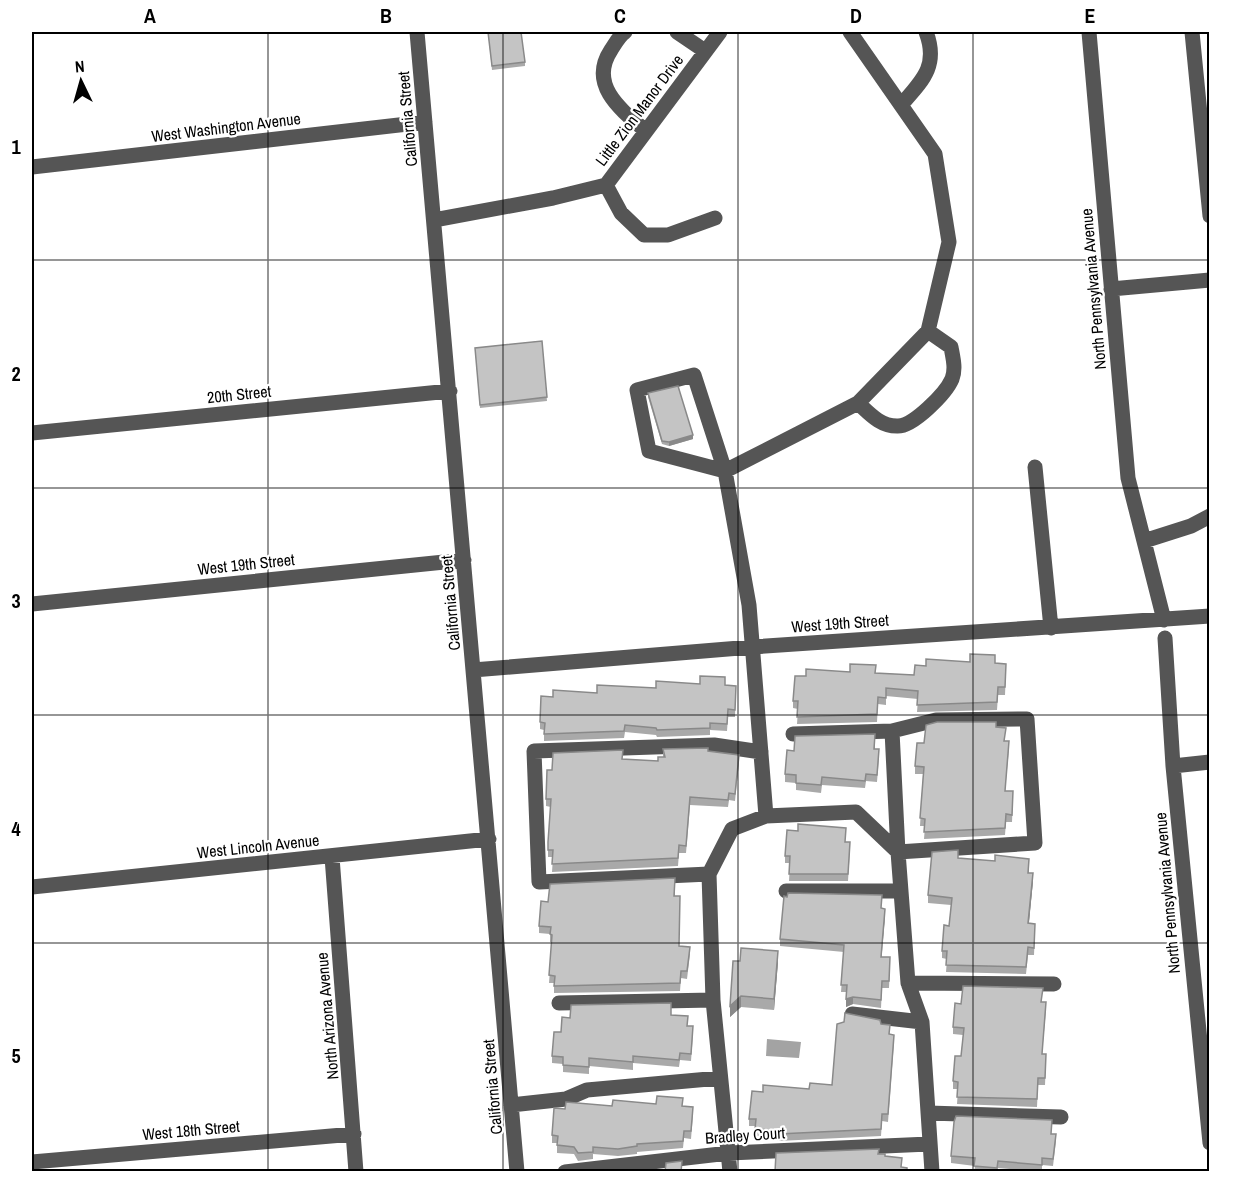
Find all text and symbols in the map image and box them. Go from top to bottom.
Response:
text: A [144,2,156,29]
text: B [380,2,392,29]
text: C [614,2,626,29]
text: D [850,2,862,29]
text: E [1085,2,1096,29]
street label: Little Zion Manor Drive [590,50,688,170]
north arrow [51,51,111,111]
text: N [74,55,85,77]
street label: California Street [392,70,422,168]
street label: West Washington Avenue [150,107,302,147]
text: 1 [11,133,21,160]
street label: North Pennsylvania Avenue [1075,207,1111,371]
text: 2 [11,360,21,387]
street label: 20th Street [206,380,272,408]
street label: West 19th Street [196,548,296,580]
street label: California Street [435,554,465,652]
text: 3 [11,587,21,614]
street label: West 19th Street [791,609,890,637]
street label: North Pennsylvania Avenue [1149,811,1185,975]
text: 4 [11,815,21,842]
street label: West Lincoln Avenue [196,829,320,863]
street label: North Arizona Avenue [310,952,344,1080]
street label: California Street [477,1038,507,1136]
text: 5 [11,1042,21,1069]
street label: West 18th Street [141,1115,241,1145]
street label: Bradley Court [704,1121,786,1149]

